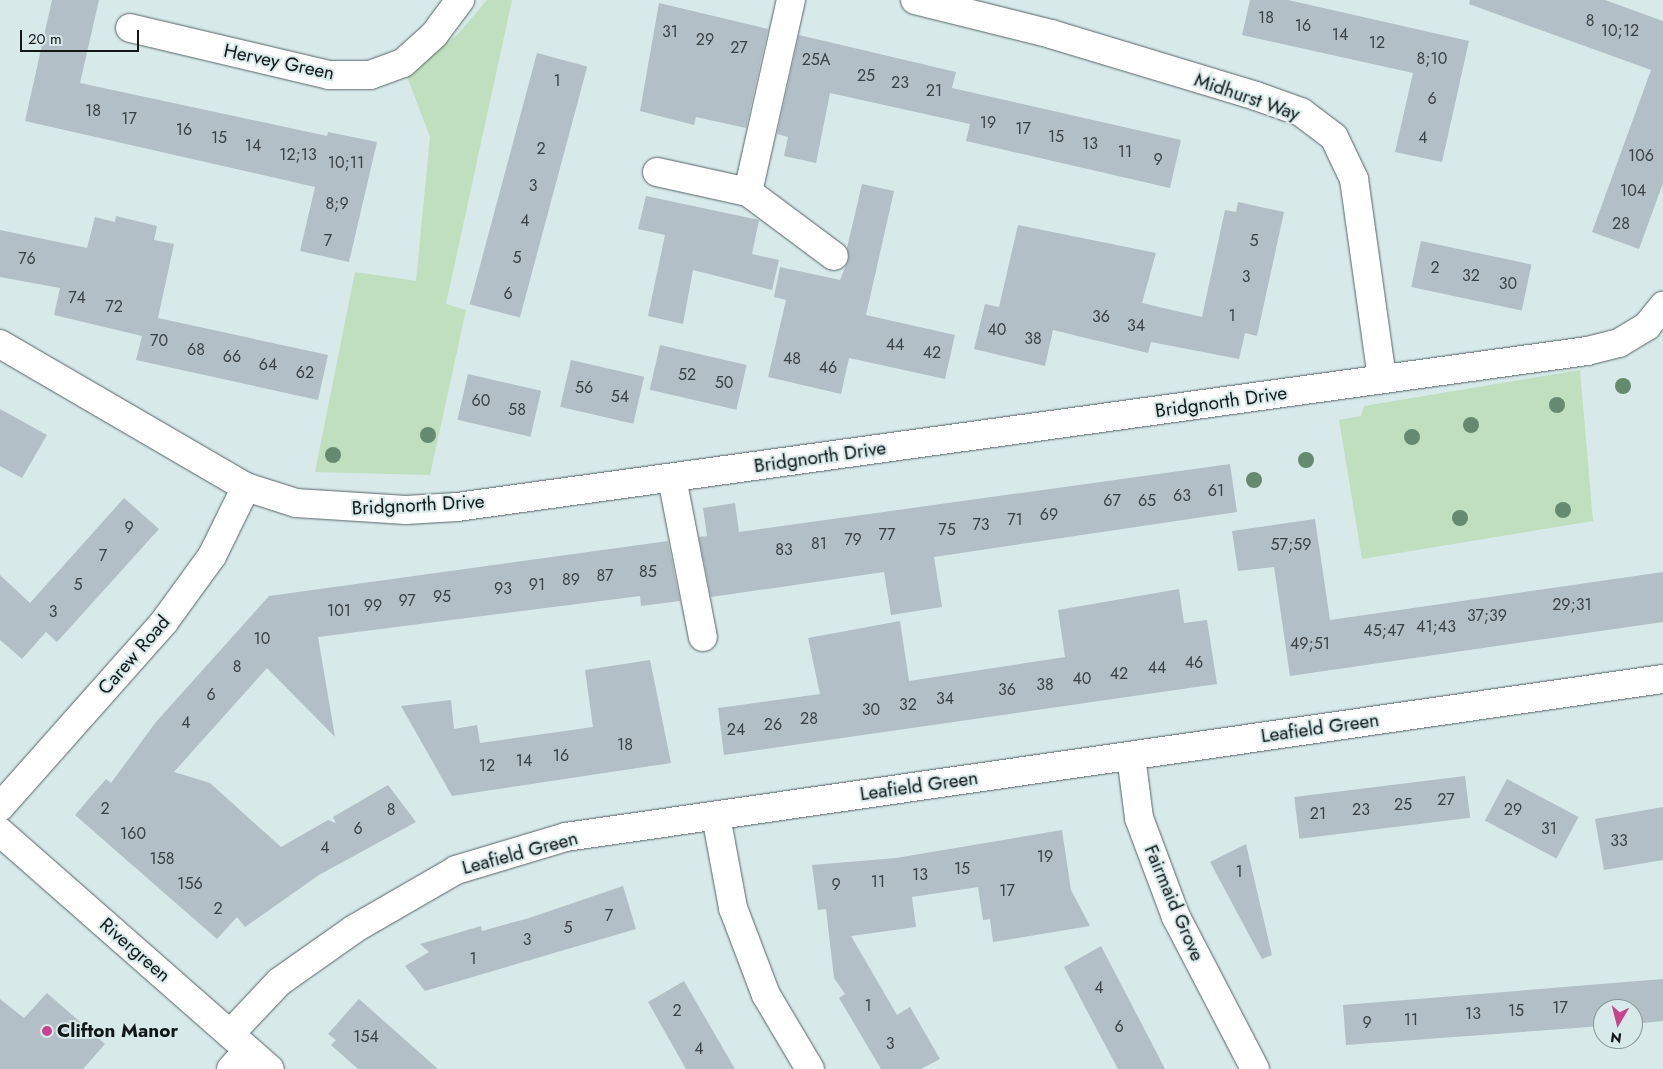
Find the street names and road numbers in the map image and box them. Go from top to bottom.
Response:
street label: Hervey Green [222,39,336,85]
street label: Midhurst Way [1191,68,1303,126]
street label: Bridgnorth Drive [1154,381,1288,423]
street label: Bridgnorth Drive [753,436,887,478]
street label: Bridgnorth Drive [351,490,485,520]
street label: Carew Road [93,611,175,699]
street label: Leafield Green [1259,708,1381,748]
street label: Leafield Green [858,766,980,806]
street label: Leafield Green [460,827,580,879]
street label: Fairmaid Grove [1139,842,1209,964]
street label: Rivergreen [95,913,175,987]

